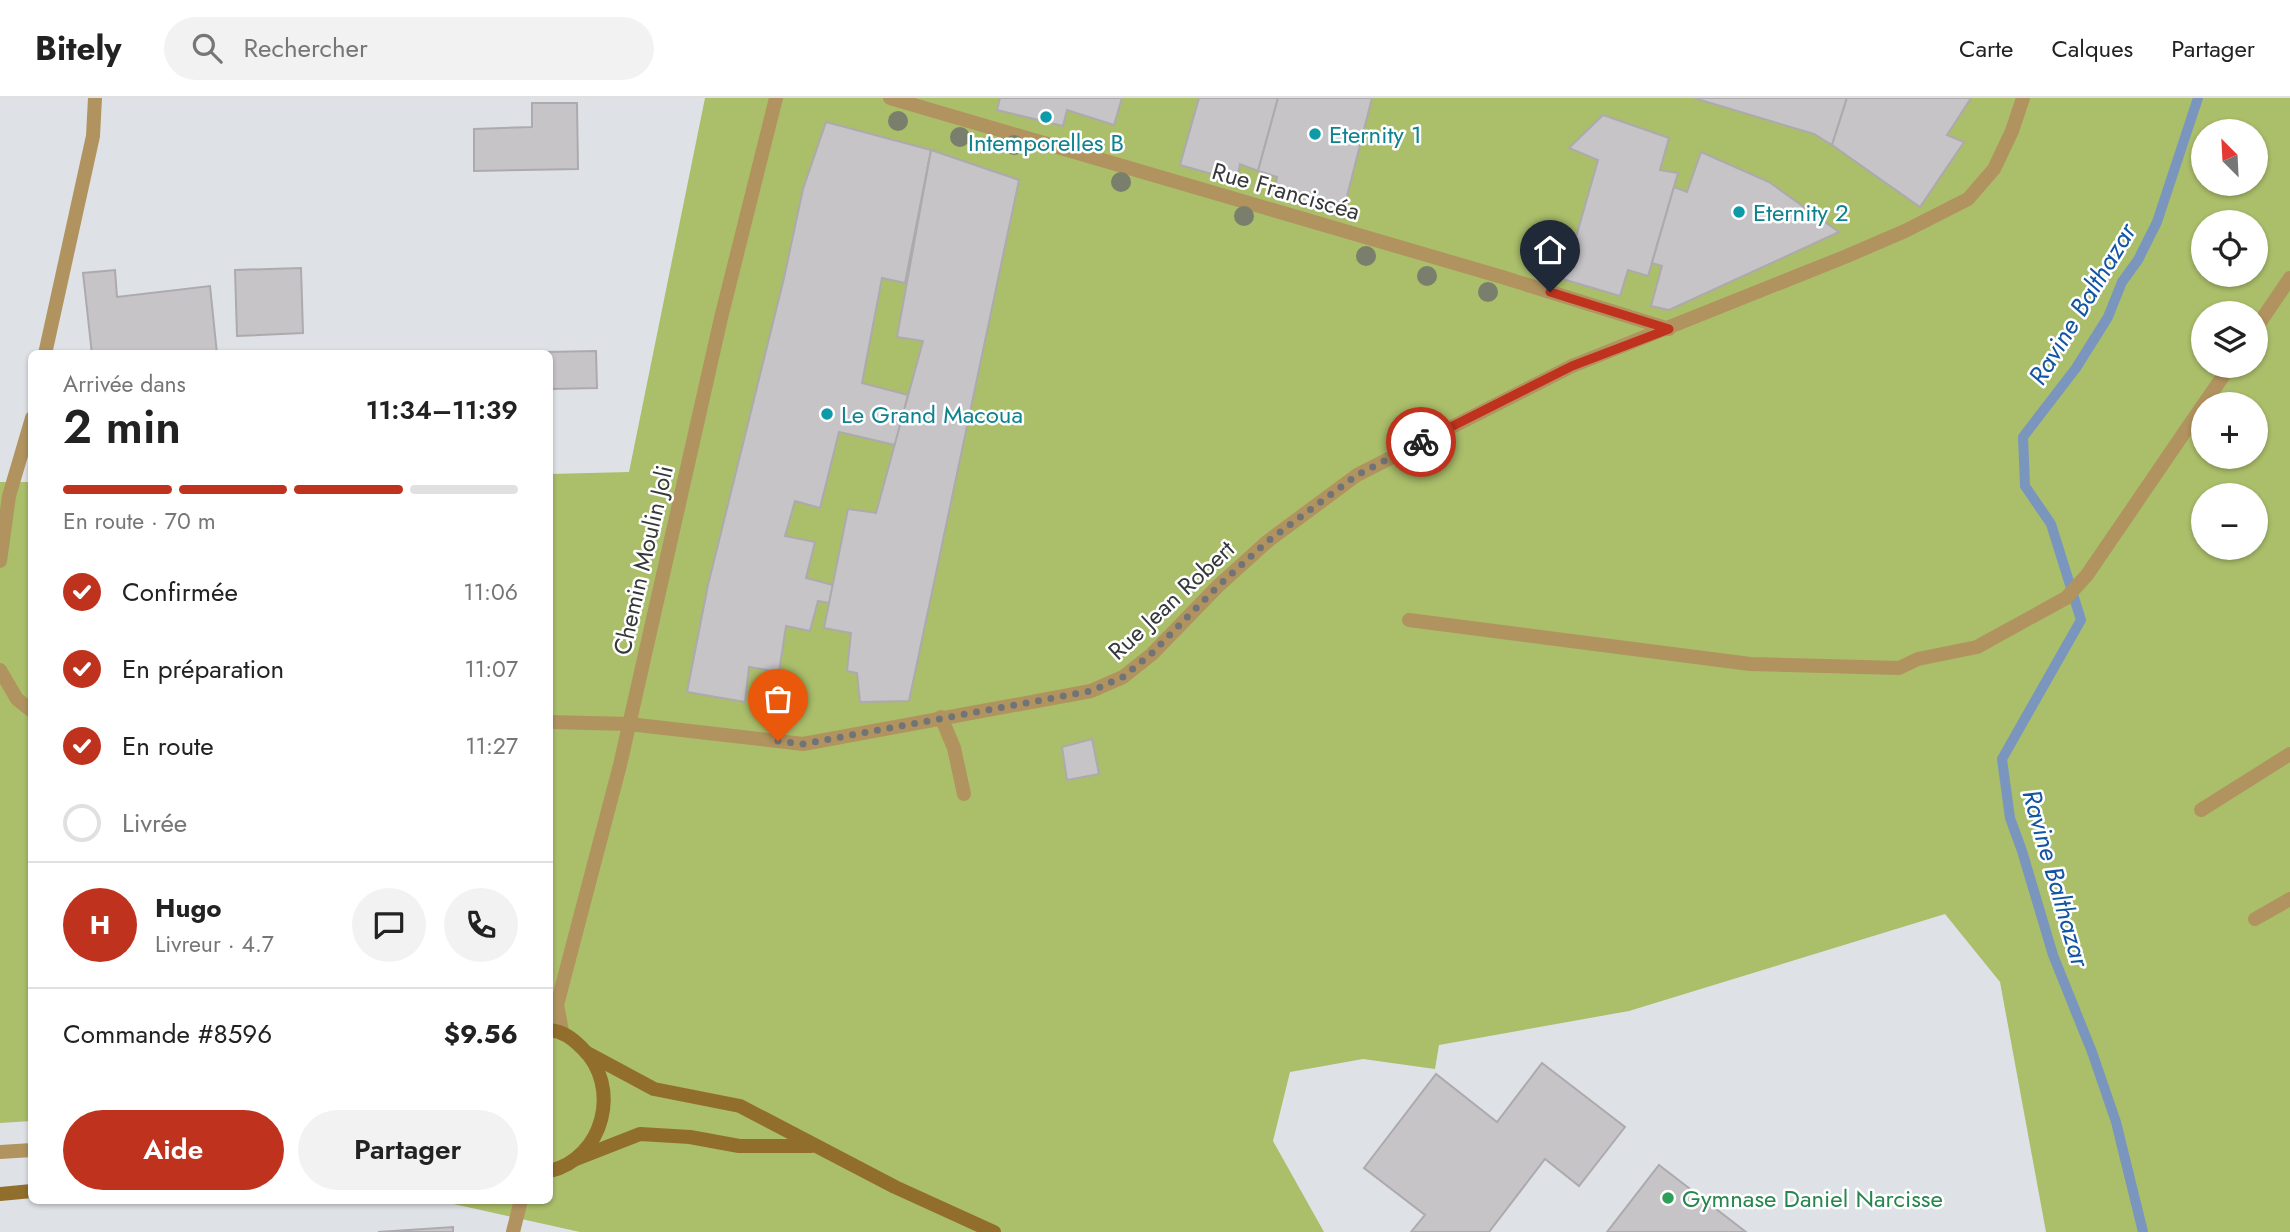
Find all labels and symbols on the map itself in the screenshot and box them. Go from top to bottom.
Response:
marker: Intemporelles B [1038,109,1054,125]
place label: Eternity 1 [1329,117,1422,152]
north arrow [2191,119,2268,196]
place label: Intemporelles B [968,125,1124,160]
marker: Eternity 1 [1307,126,1323,142]
street label: Rue Franciscéa [1208,153,1364,229]
place label: Eternity 2 [1753,195,1849,230]
marker: Eternity 2 [1731,204,1747,220]
water label: Ravine Balthazar [2019,215,2146,392]
pin [1520,220,1580,292]
place label: Le Grand Macoua [841,397,1023,432]
marker: Le Grand Macoua [819,406,835,422]
courier [1386,407,1456,477]
street label: Chemin Moulin Joli [604,462,682,658]
street label: Rue Jean Robert [1100,532,1242,668]
pin [748,669,808,741]
water label: Ravine Balthazar [2013,785,2100,972]
place label: Gymnase Daniel Narcisse [1682,1181,1943,1216]
marker: Gymnase Daniel Narcisse [1660,1190,1676,1206]

